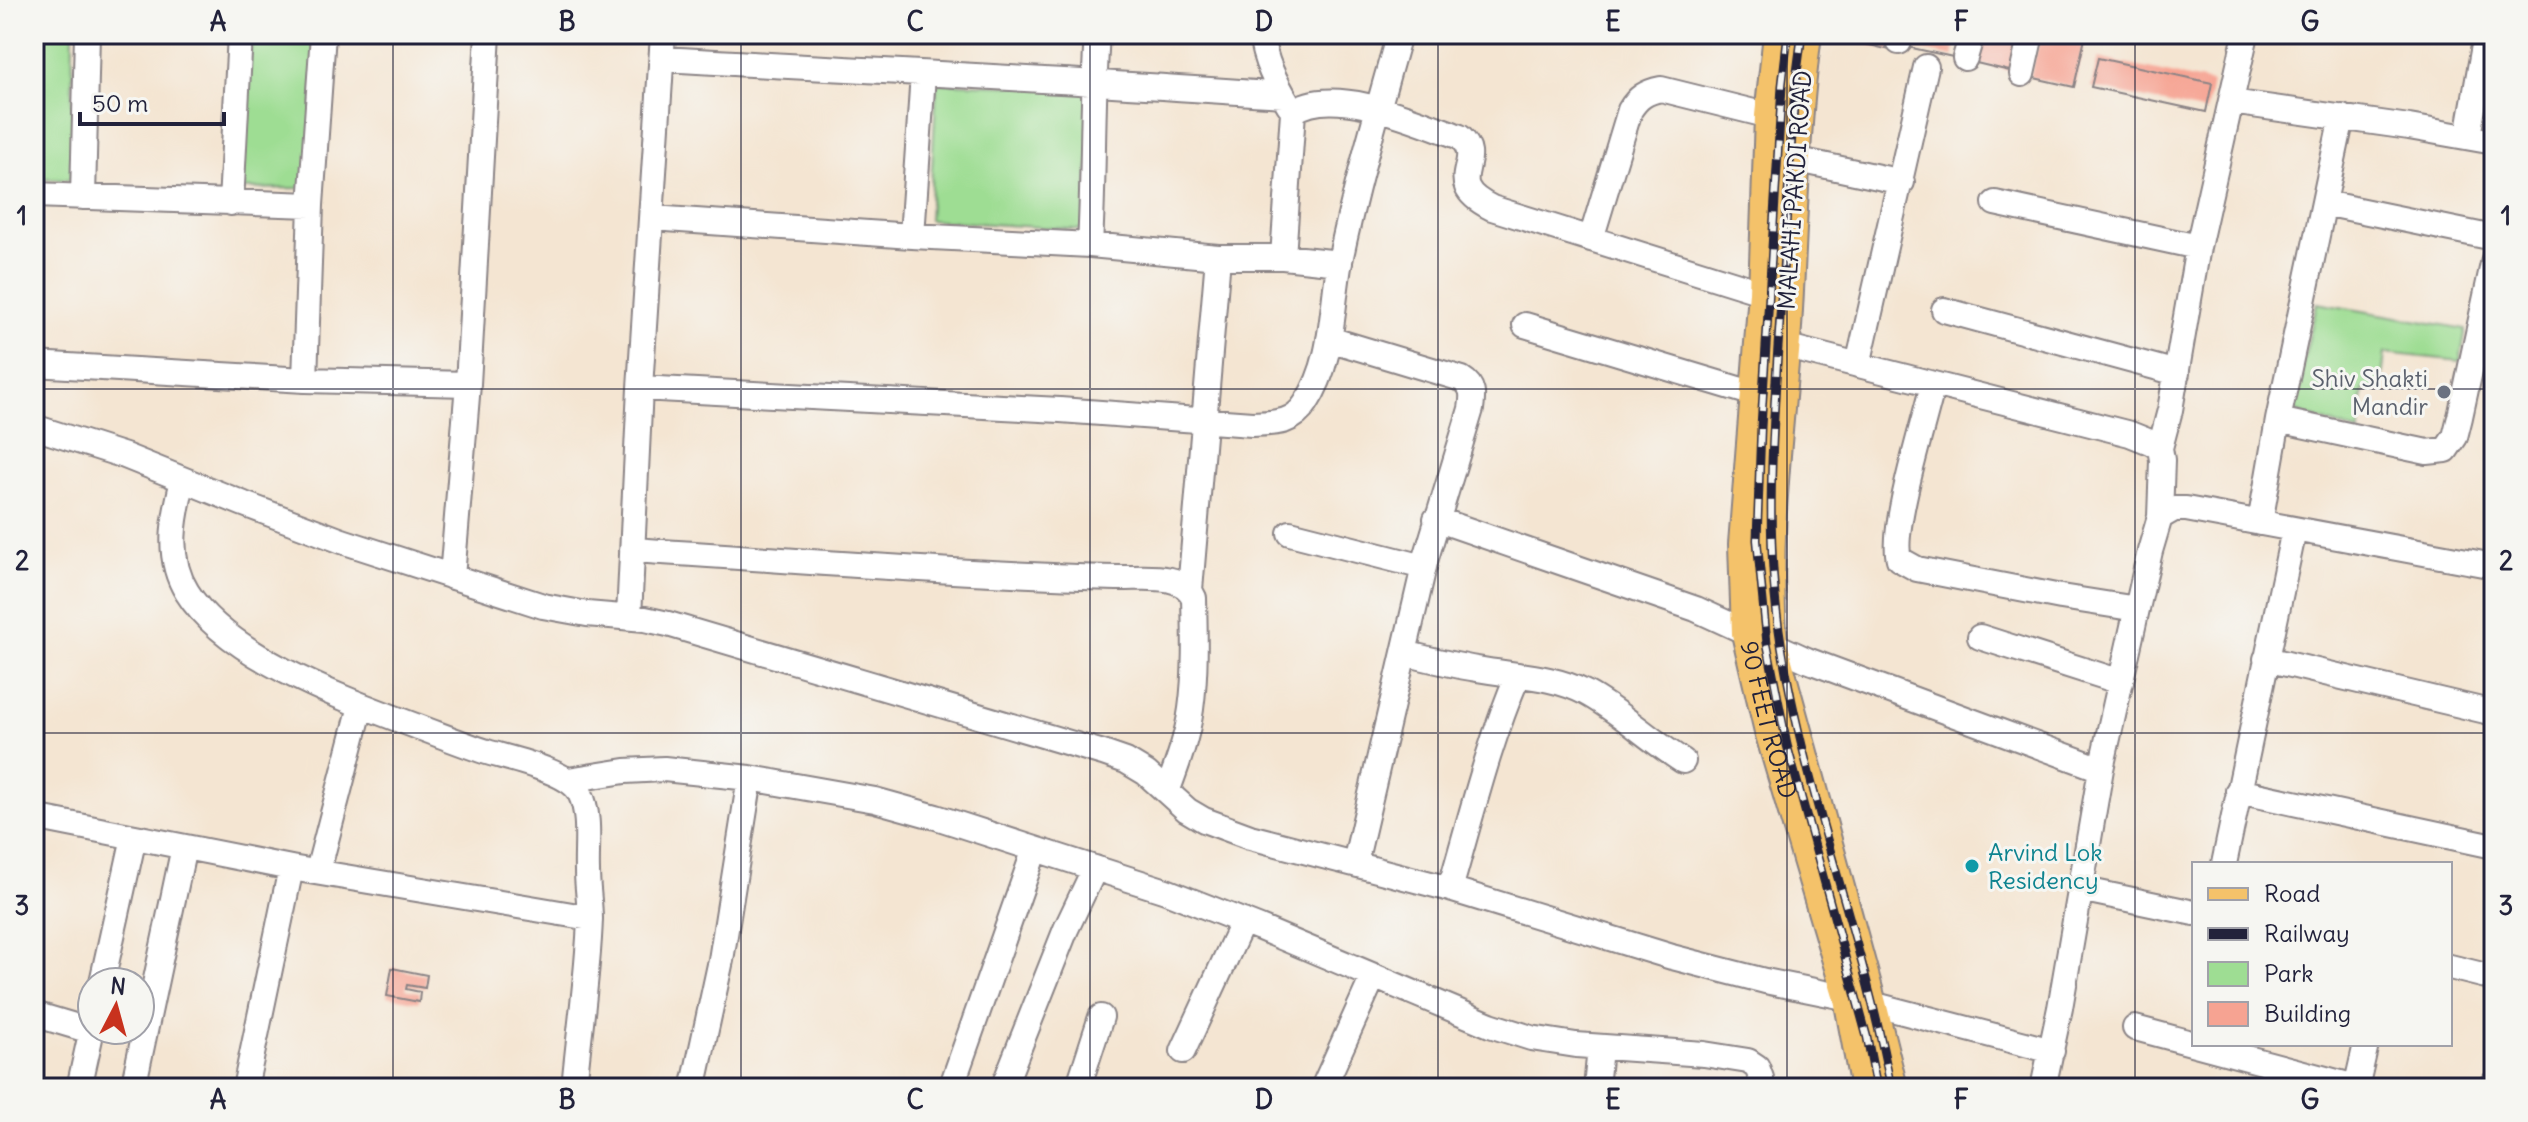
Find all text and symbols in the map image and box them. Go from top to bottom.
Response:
text: A [210,5,227,38]
text: B [558,5,576,38]
text: C [906,5,924,38]
text: D [1255,5,1273,38]
text: E [1605,5,1621,38]
text: F [1954,5,1969,38]
text: G [2301,5,2320,38]
street label: MALAHI PAKDI ROAD [1771,69,1817,311]
scale bar [80,76,224,126]
text: 50 m [92,88,148,118]
text: 1 [17,199,27,232]
text: 1 [2501,199,2511,232]
place label: Shiv Shakti Mandir [2311,363,2428,421]
marker: Shiv Shakti Mandir [2435,383,2453,401]
text: 2 [15,544,29,577]
text: 2 [2499,544,2513,577]
street label: 90 FEET ROAD [1734,638,1804,802]
place label: Arvind Lok Residency [1988,837,2102,895]
marker: Arvind Lok Residency [1963,857,1981,875]
legend [2192,862,2452,1046]
text: Road [2264,878,2320,908]
text: 3 [15,889,29,922]
text: 3 [2499,889,2513,922]
text: Railway [2264,918,2350,948]
text: Park [2264,958,2314,988]
north arrow [76,966,156,1046]
text: N [109,971,127,1001]
text: Building [2264,998,2351,1028]
text: A [210,1083,227,1116]
text: B [558,1083,576,1116]
text: C [906,1083,924,1116]
text: D [1255,1083,1273,1116]
text: E [1605,1083,1621,1116]
text: F [1954,1083,1969,1116]
text: G [2301,1083,2320,1116]

